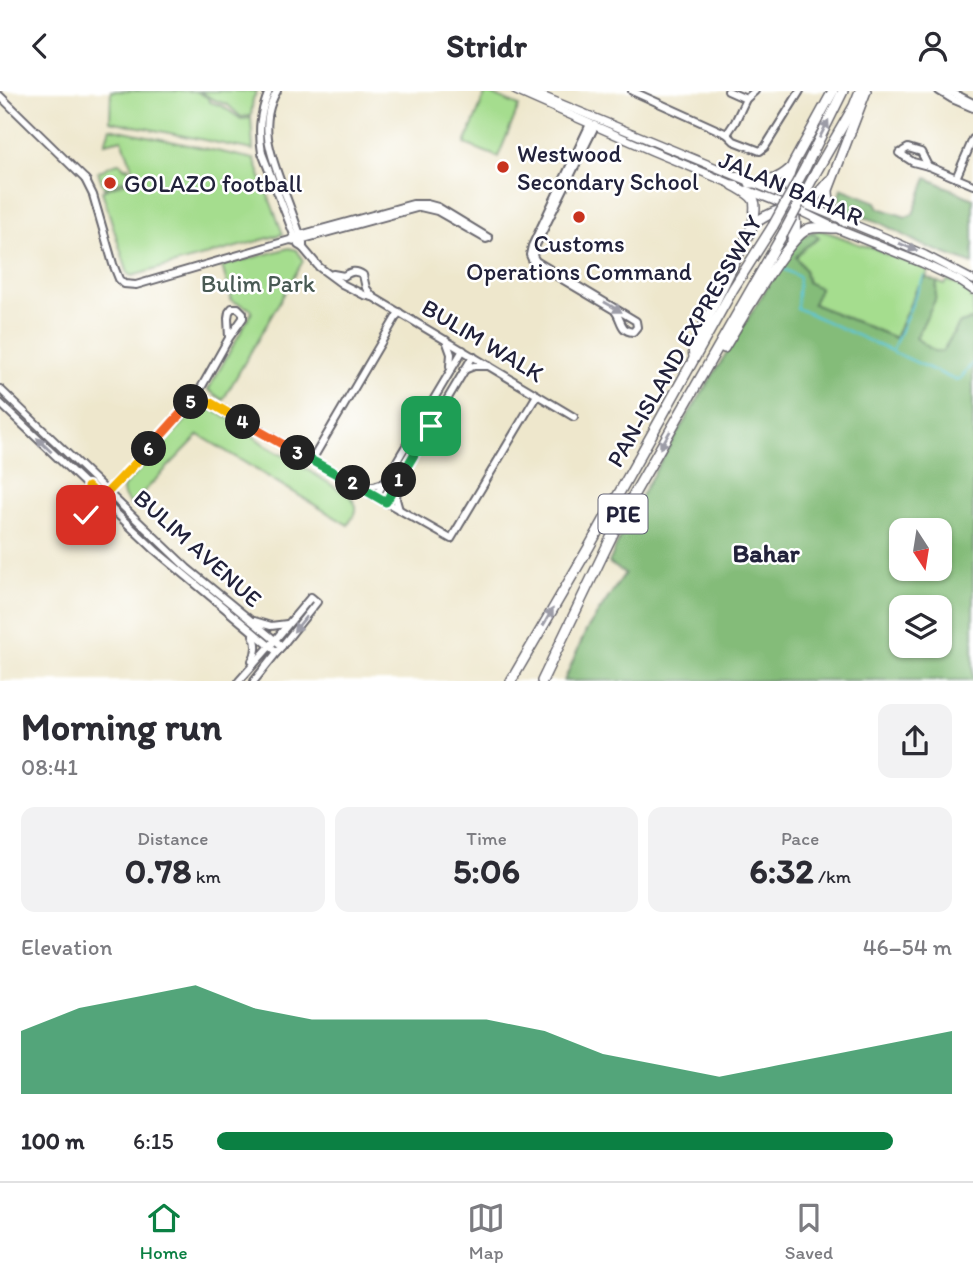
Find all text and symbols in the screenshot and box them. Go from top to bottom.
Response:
icon: back [21,27,59,65]
text: Stridr [446,27,527,65]
icon: person [914,27,952,65]
one-way arrow [818,119,829,139]
place label: Westwood Secondary School [517,139,699,196]
street label: JALAN BAHAR [715,145,867,231]
marker: Westwood Secondary School [495,159,511,175]
place label: GOLAZO football [124,169,303,198]
marker: GOLAZO football [102,175,118,191]
marker: Customs Operations Command [571,209,587,225]
street label: PAN-ISLAND EXPRESSWAY [600,210,768,472]
place label: Customs Operations Command [466,229,692,286]
one-way arrow [898,242,919,253]
park label: Bulim Park [201,269,316,298]
street label: BULIM WALK [417,292,550,388]
one-way arrow [603,301,622,313]
pin: 5 [174,385,208,419]
text: 5 [186,390,195,413]
pin [401,396,461,456]
pin: 4 [226,405,260,439]
icon: arrive [412,407,450,445]
text: 4 [237,410,248,433]
one-way arrow [659,430,671,449]
pin: 6 [132,431,166,467]
pin: 3 [280,435,316,471]
one-way arrow [36,437,53,453]
text: 6 [143,437,154,460]
text: 3 [292,441,303,464]
pin: 1 [382,463,416,497]
pin: 2 [336,465,370,501]
text: 1 [394,468,403,491]
text: 2 [348,471,358,494]
street label: BULIM AVENUE [128,483,268,613]
pin [56,485,116,545]
road number: PIE [598,495,648,533]
icon: check [67,496,105,534]
north arrow [889,518,952,581]
map controls [889,518,952,658]
district label: Bahar [733,537,801,569]
button: layers [889,595,952,658]
one-way arrow [542,607,554,626]
one-way arrow [292,614,307,632]
text: Morning run [21,704,222,750]
button: share [878,704,952,778]
text: 08:41 [21,753,78,781]
text: Distance [137,827,208,850]
text: Time [466,827,507,850]
text: Pace [781,827,819,850]
text: 0.78 [125,850,191,892]
text: 5:06 [453,850,520,892]
text: 6:32 [749,850,814,892]
text: km [191,865,221,888]
text: /km [814,865,851,888]
text: Elevation [21,933,112,961]
text: 46–54 m [863,933,952,961]
text: 100 m [21,1127,85,1155]
text: 6:15 [133,1127,174,1155]
tab: Home [140,1199,188,1264]
tab: Map [467,1199,505,1264]
tab: Saved [785,1199,833,1264]

